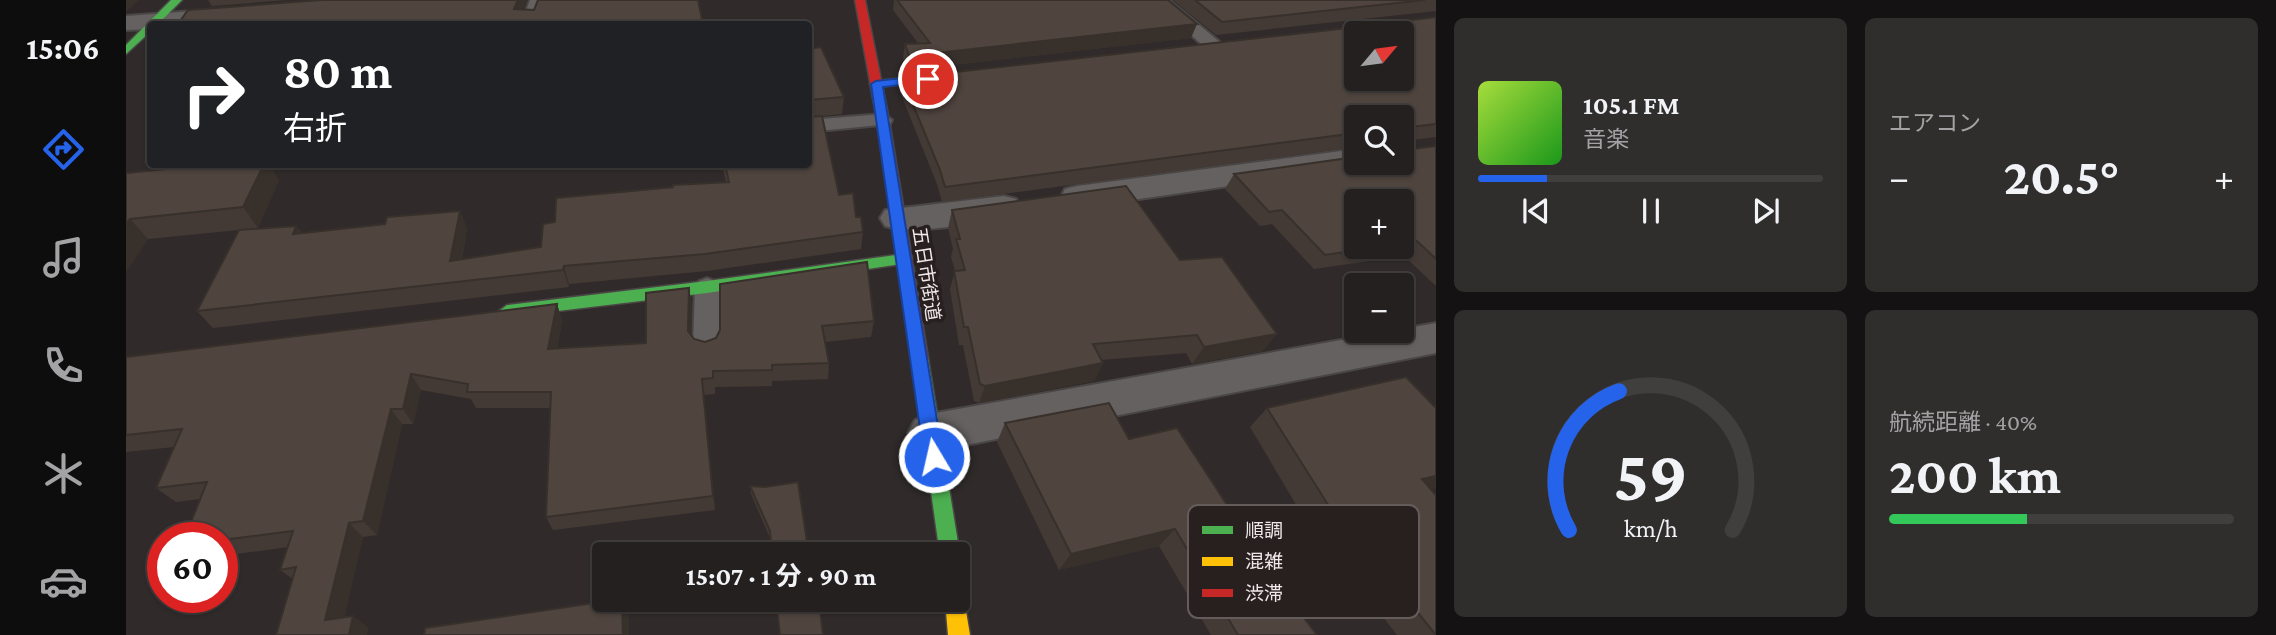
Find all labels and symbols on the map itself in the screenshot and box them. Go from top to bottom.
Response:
north arrow [1344,21,1414,91]
pin [898,49,958,109]
street label: 五日市街道 [909,226,944,323]
position arrow [897,420,971,494]
legend [1188,505,1419,618]
text: 順調 [1245,520,1283,541]
speed limit sign: 60 [147,522,238,613]
text: 混雑 [1245,551,1283,572]
text: 渋滞 [1245,583,1283,604]

